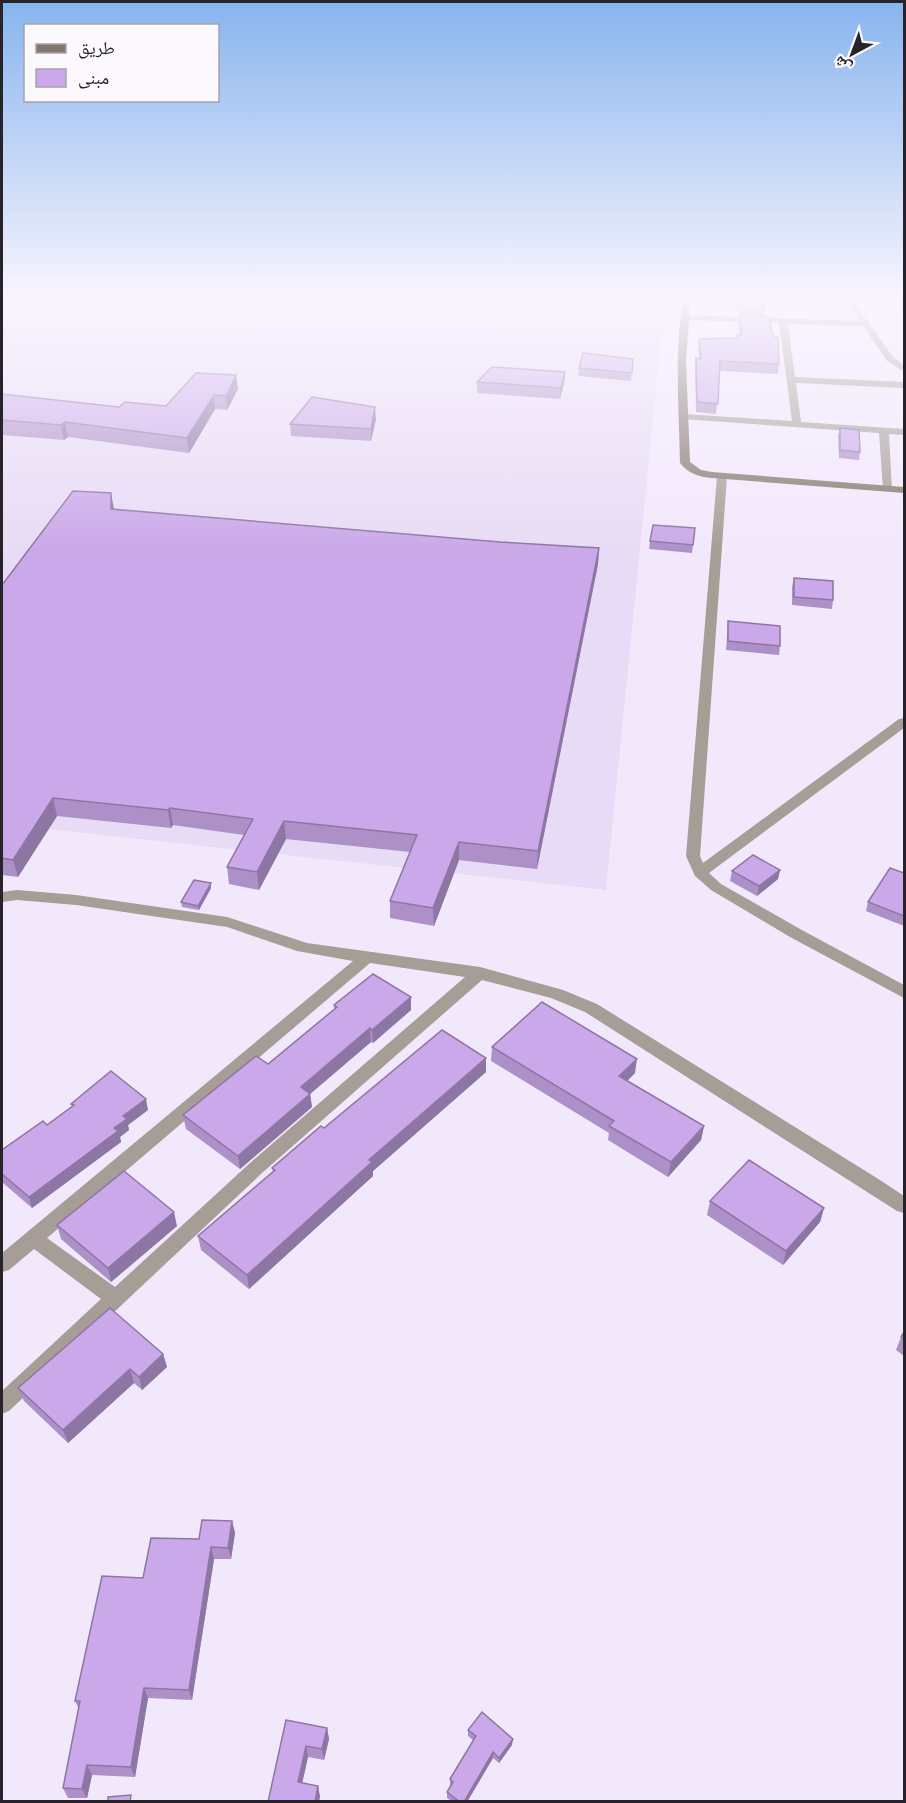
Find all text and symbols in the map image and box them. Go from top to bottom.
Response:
legend [24,24,219,102]
north arrow [822,24,882,84]
text: طريق [78,36,115,59]
text: ش [829,52,855,78]
text: مبنى [78,66,109,89]

